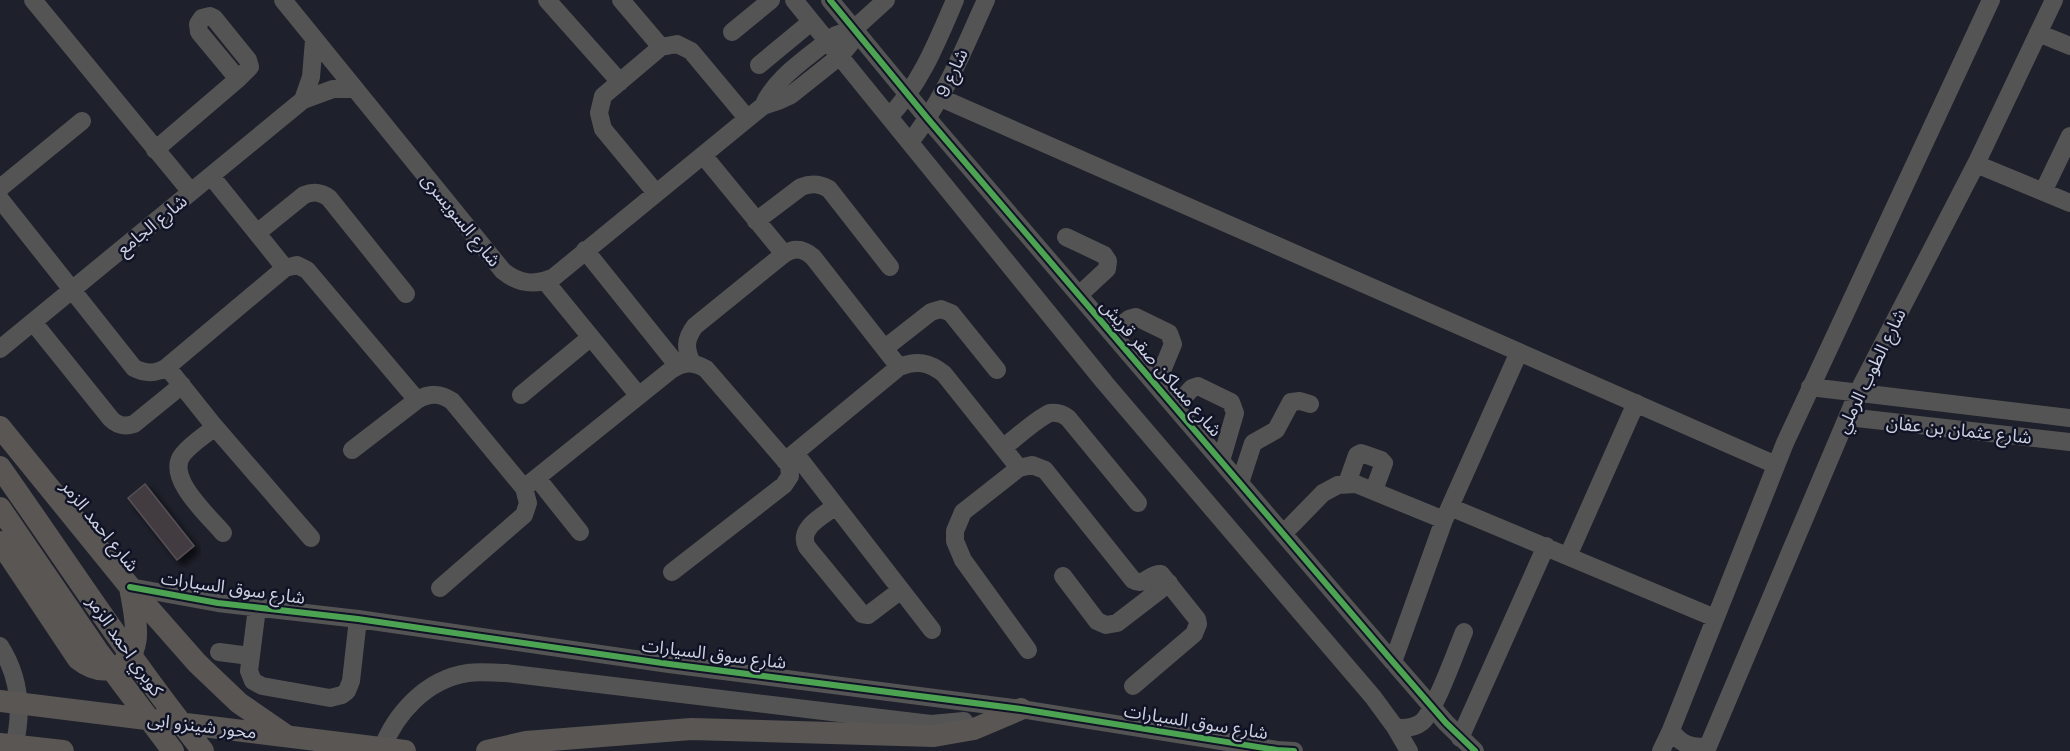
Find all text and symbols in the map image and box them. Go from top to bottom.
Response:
street label: شارع 9 [930,45,975,102]
street label: شارع السويسرى [414,168,506,273]
street label: شارع الجامع [112,189,194,262]
street label: شارع مساكن صقر قريش [1093,294,1227,443]
street label: شارع الطوب الرملي [1830,305,1913,438]
street label: شارع عثمان بن عفان [1885,410,2033,452]
street label: شارع احمد الزمر [54,474,144,578]
street label: شارع سوق السيارات [159,566,307,612]
street label: كوبري احمد الزمر [80,590,169,702]
street label: شارع سوق السيارات [640,633,788,677]
street label: شارع سوق السيارات [1122,699,1270,747]
street label: محور شينزو ابى [146,707,258,744]

